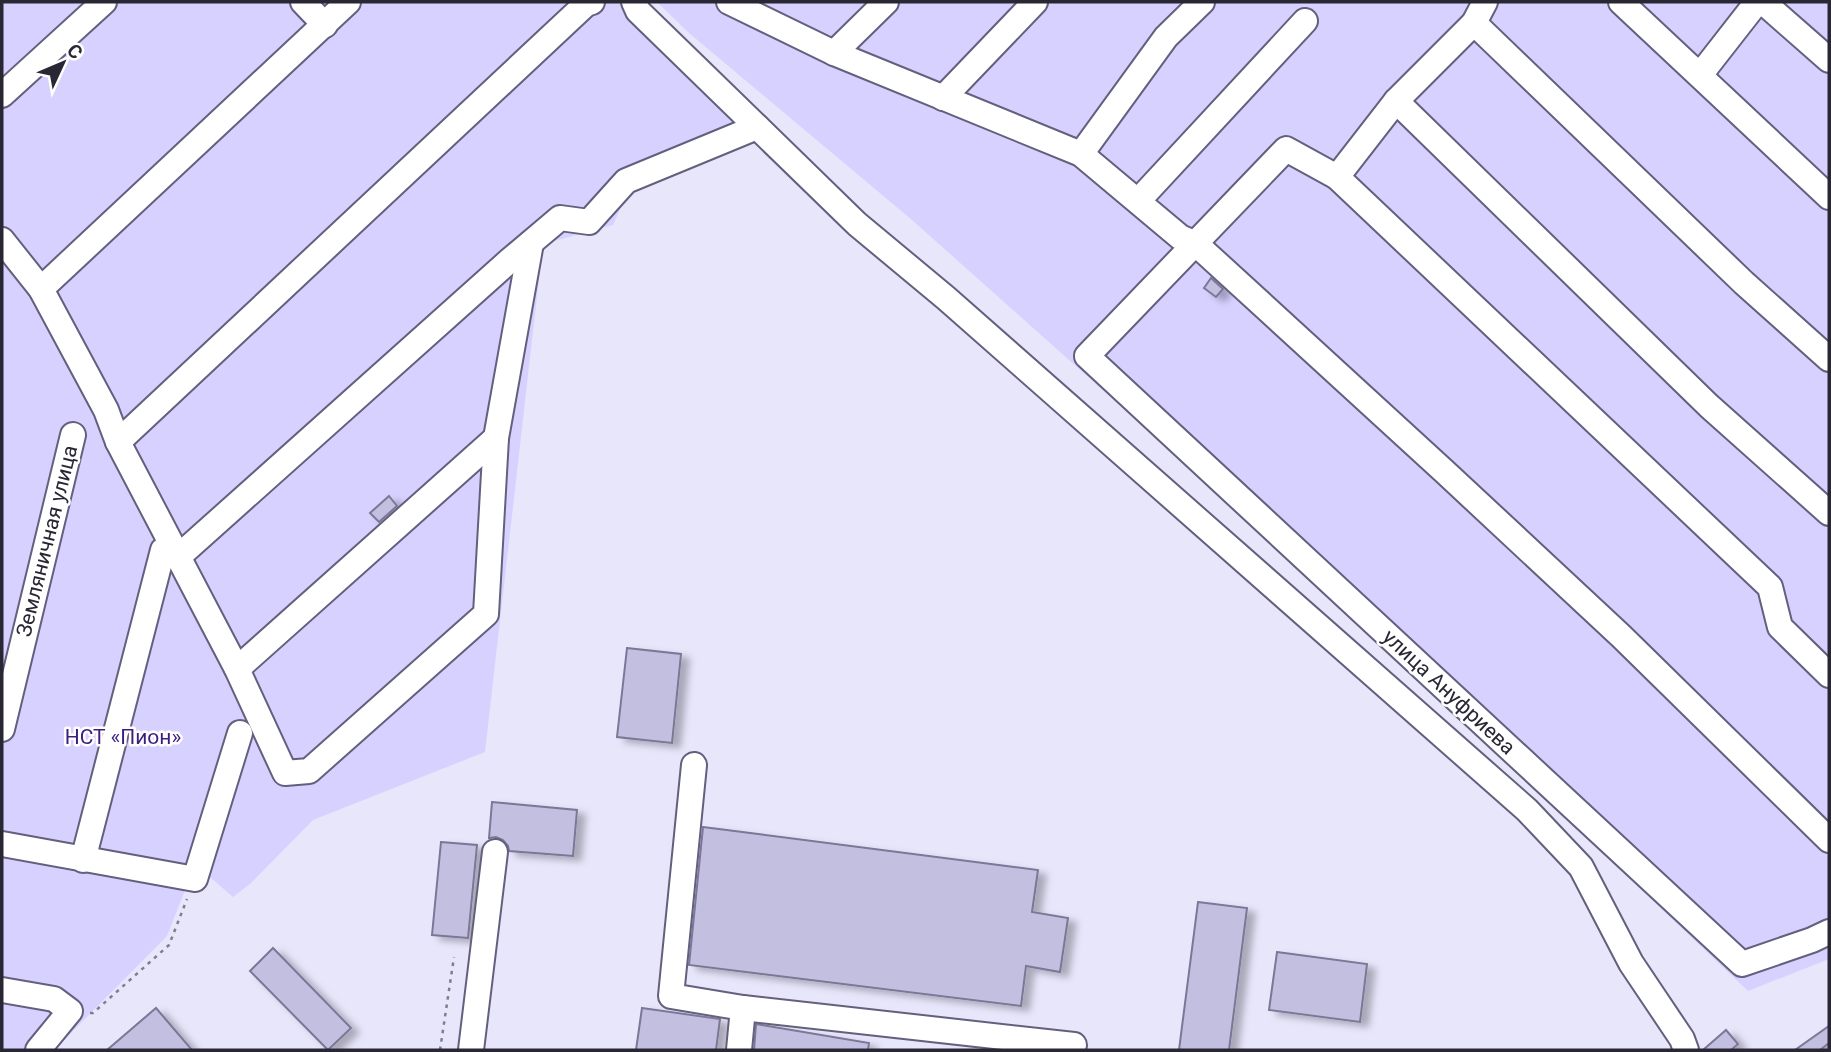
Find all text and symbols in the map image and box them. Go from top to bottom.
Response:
north arrow [28,28,98,98]
text: С [62,39,87,64]
street label: Земляничная улица [12,443,82,639]
street label: улица Ануфриева [1378,625,1520,759]
park label: НСТ «Пион» [65,725,181,749]

